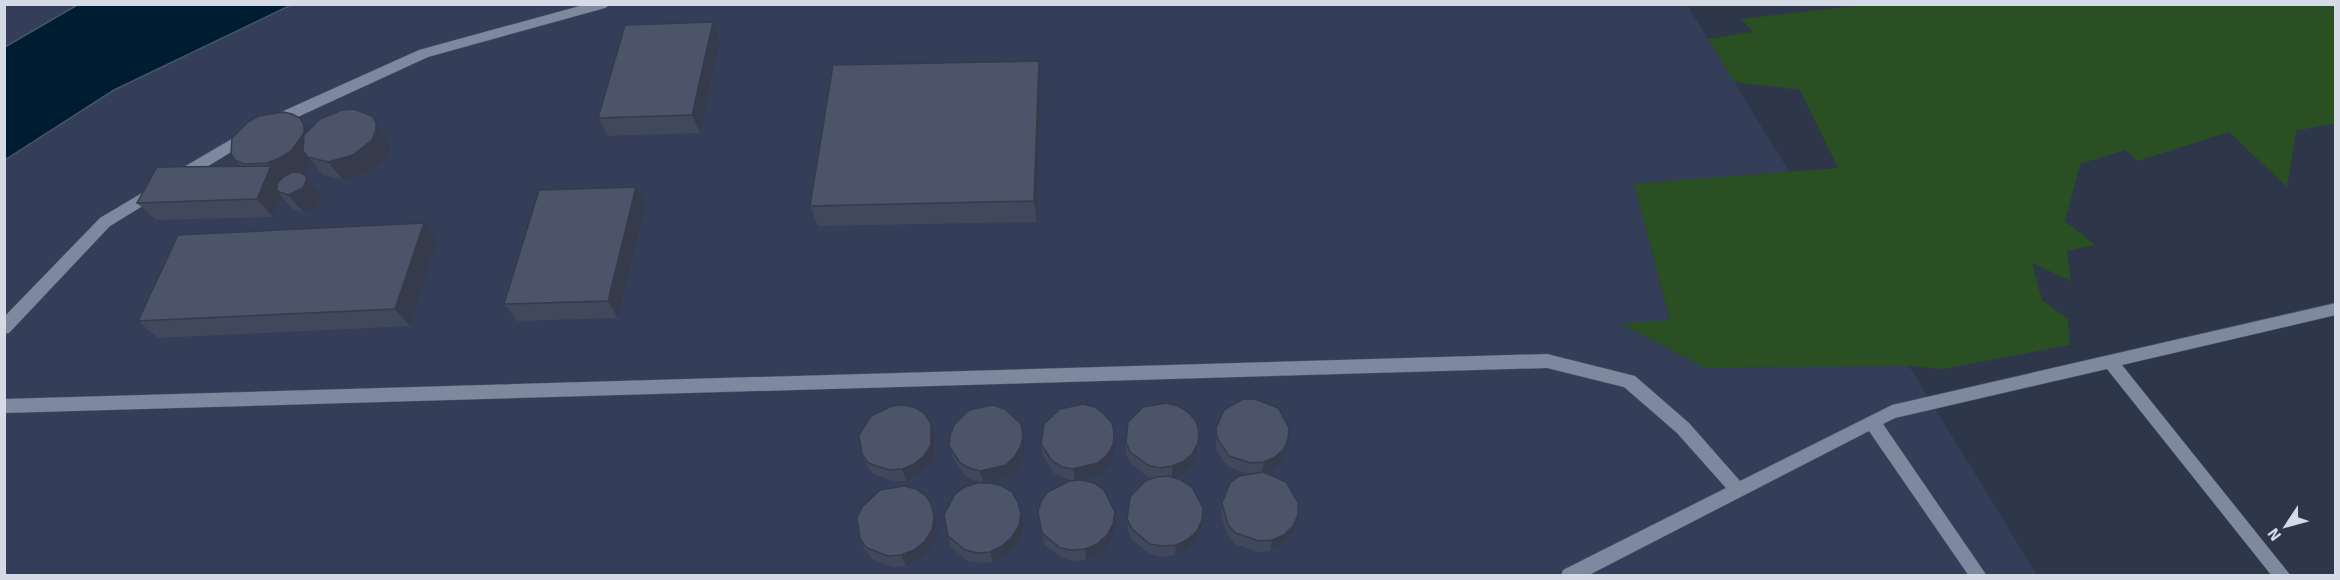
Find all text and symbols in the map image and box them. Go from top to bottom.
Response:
north arrow [2256,496,2316,556]
text: N [2263,524,2286,545]

